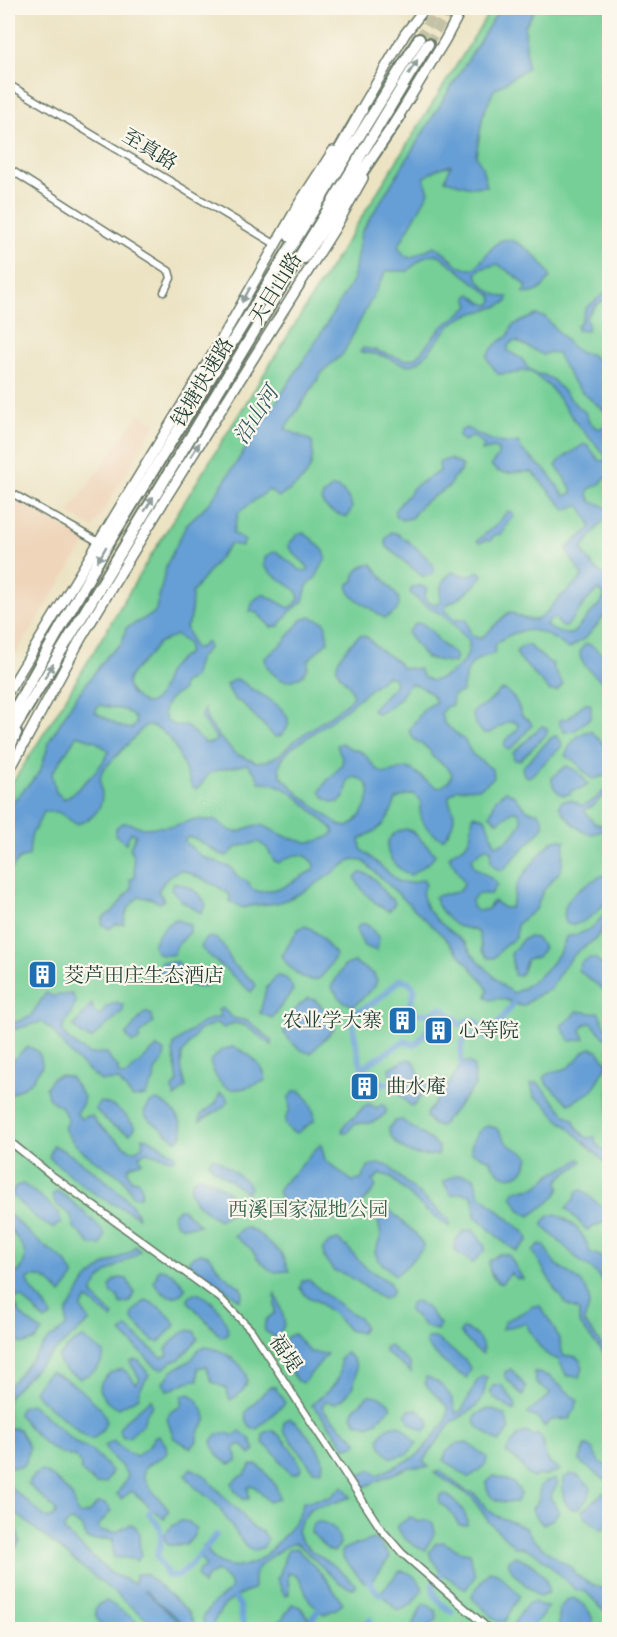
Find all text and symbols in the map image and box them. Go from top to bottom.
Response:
one-way arrow [408,59,419,75]
street label: 至真路 [118,123,182,175]
street label: 天目山路 [244,248,306,328]
one-way arrow [241,287,252,303]
street label: 钱塘快速路 [166,333,238,431]
water label: 沿山河 [228,378,285,448]
one-way arrow [190,442,201,458]
one-way arrow [144,495,154,512]
one-way arrow [97,546,107,563]
one-way arrow [44,663,55,679]
building icon: 茭芦田庄生态酒店 [27,959,59,991]
place label: 茭芦田庄生态酒店 [64,963,224,987]
building icon: 农业学大寨 [387,1004,419,1036]
place label: 农业学大寨 [282,1008,382,1032]
building icon: 心等院 [422,1014,454,1046]
place label: 心等院 [459,1018,519,1042]
building icon: 曲水庵 [349,1070,381,1102]
place label: 曲水庵 [386,1074,446,1098]
park label: 西溪国家湿地公园 [228,1197,388,1221]
street label: 福堤 [265,1330,307,1376]

